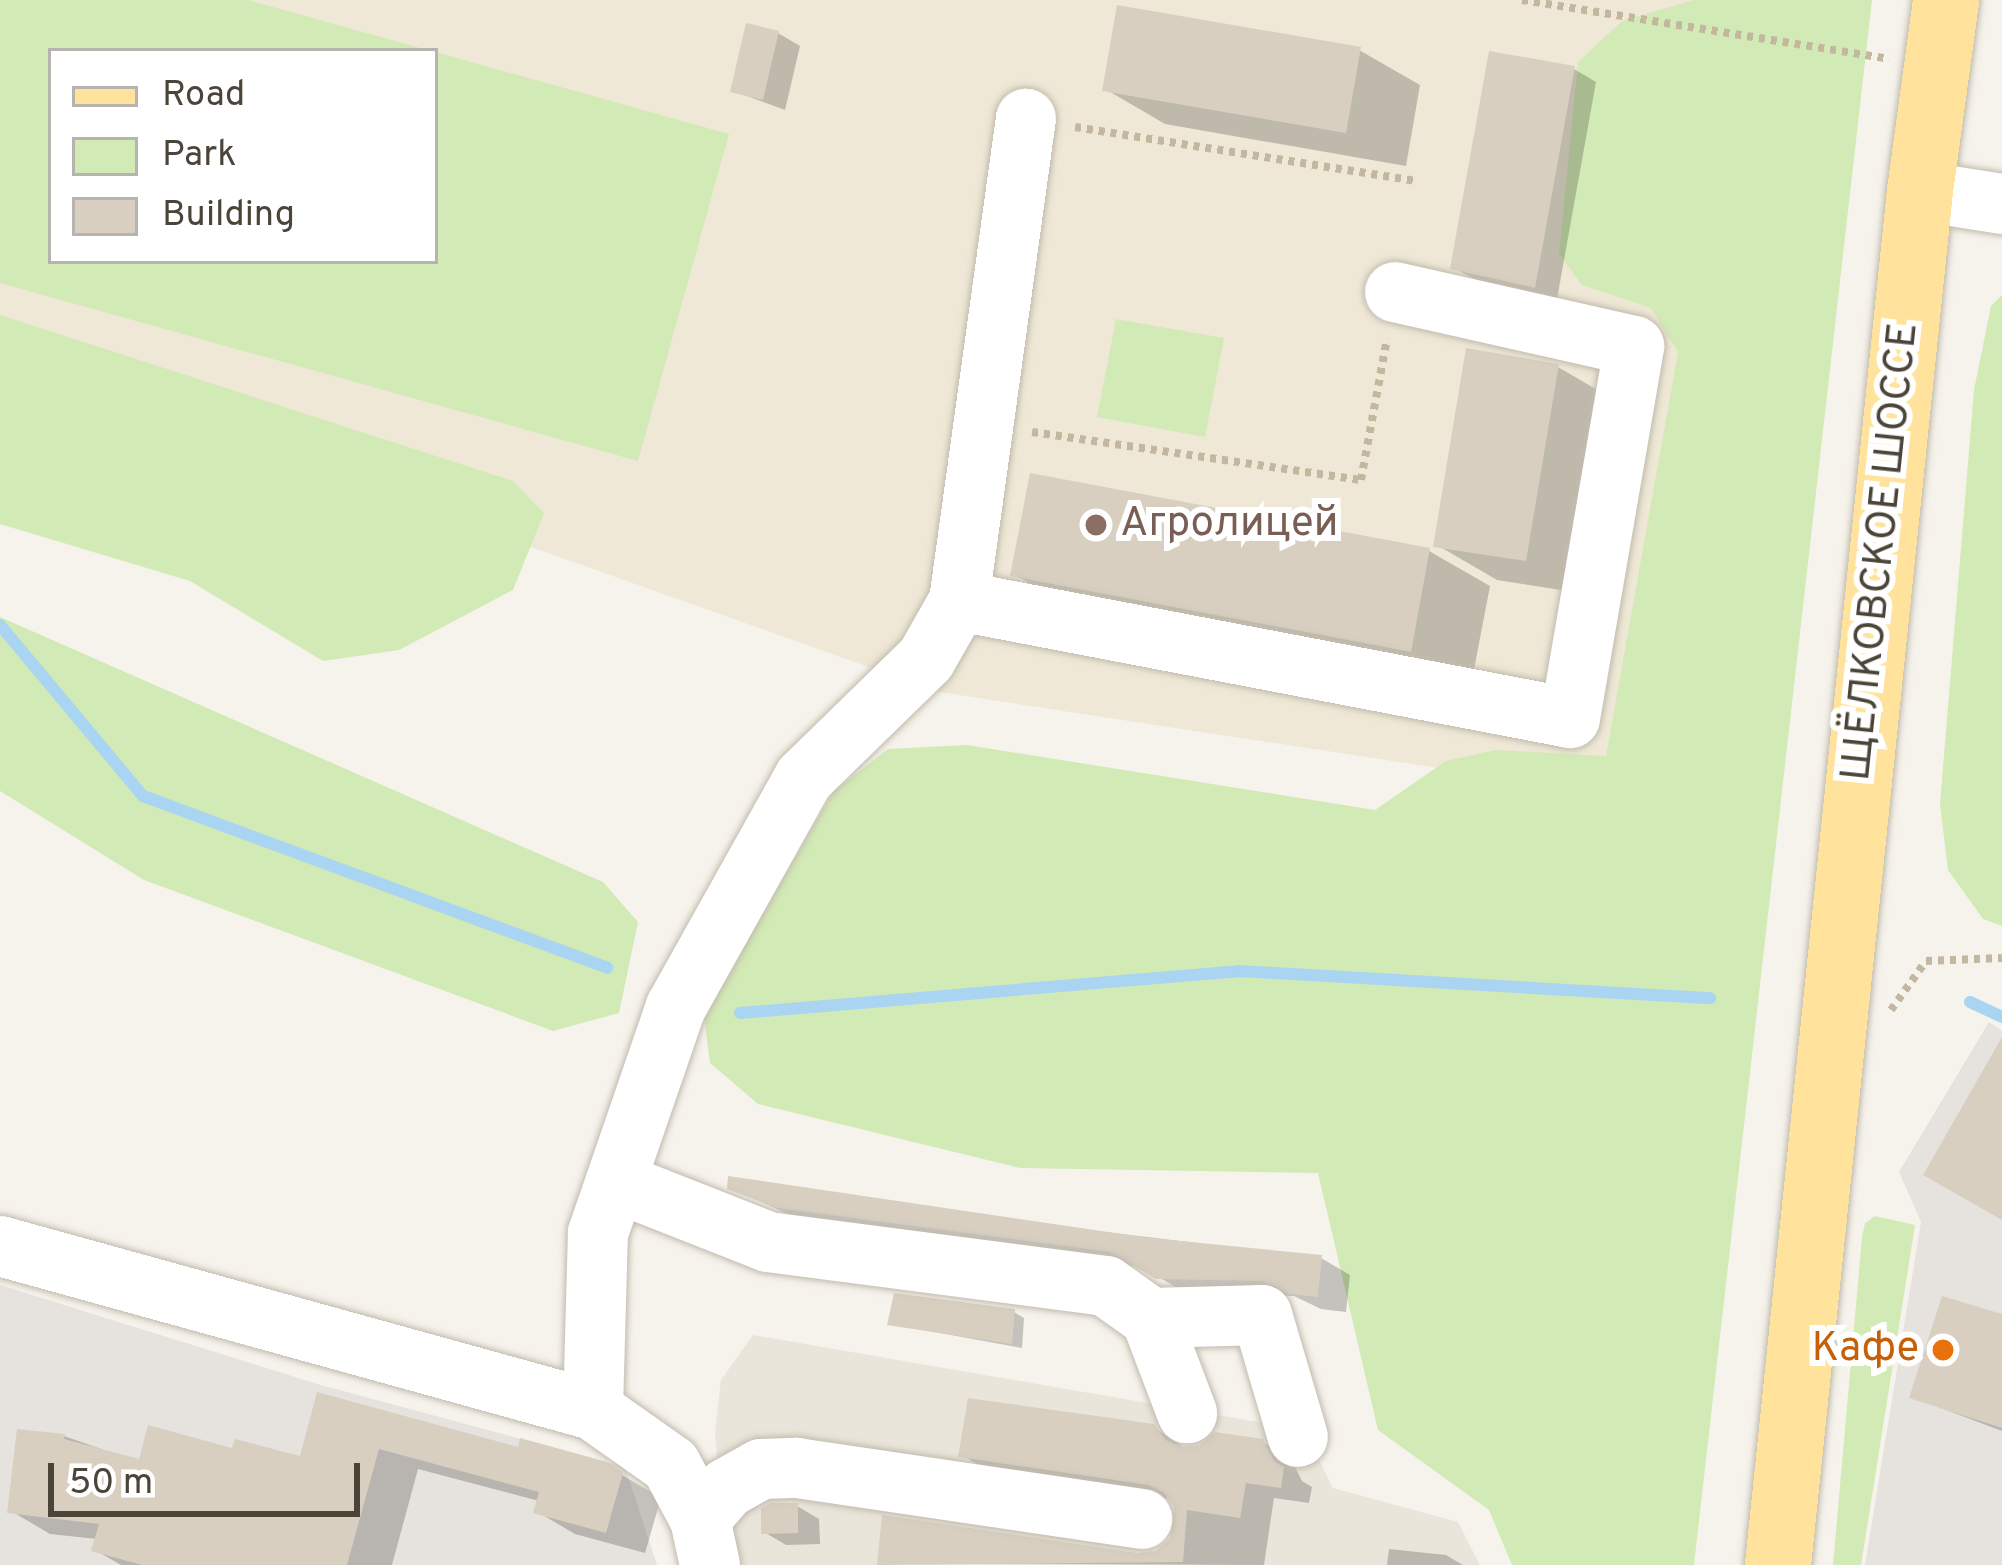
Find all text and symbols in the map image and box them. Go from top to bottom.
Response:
legend [48,48,438,264]
text: Road [162,73,245,119]
text: Park [162,133,236,179]
text: Building [162,193,295,239]
street label: ЩЁЛКОВСКОЕ ШОССЕ [1833,320,1931,784]
place label: Агролицей [1120,500,1339,550]
marker: Агролицей [1083,512,1109,538]
place label: Кафе [1812,1325,1919,1375]
marker: Кафе [1930,1337,1956,1363]
scale bar [54,1439,366,1513]
text: 50 m [69,1461,153,1507]

